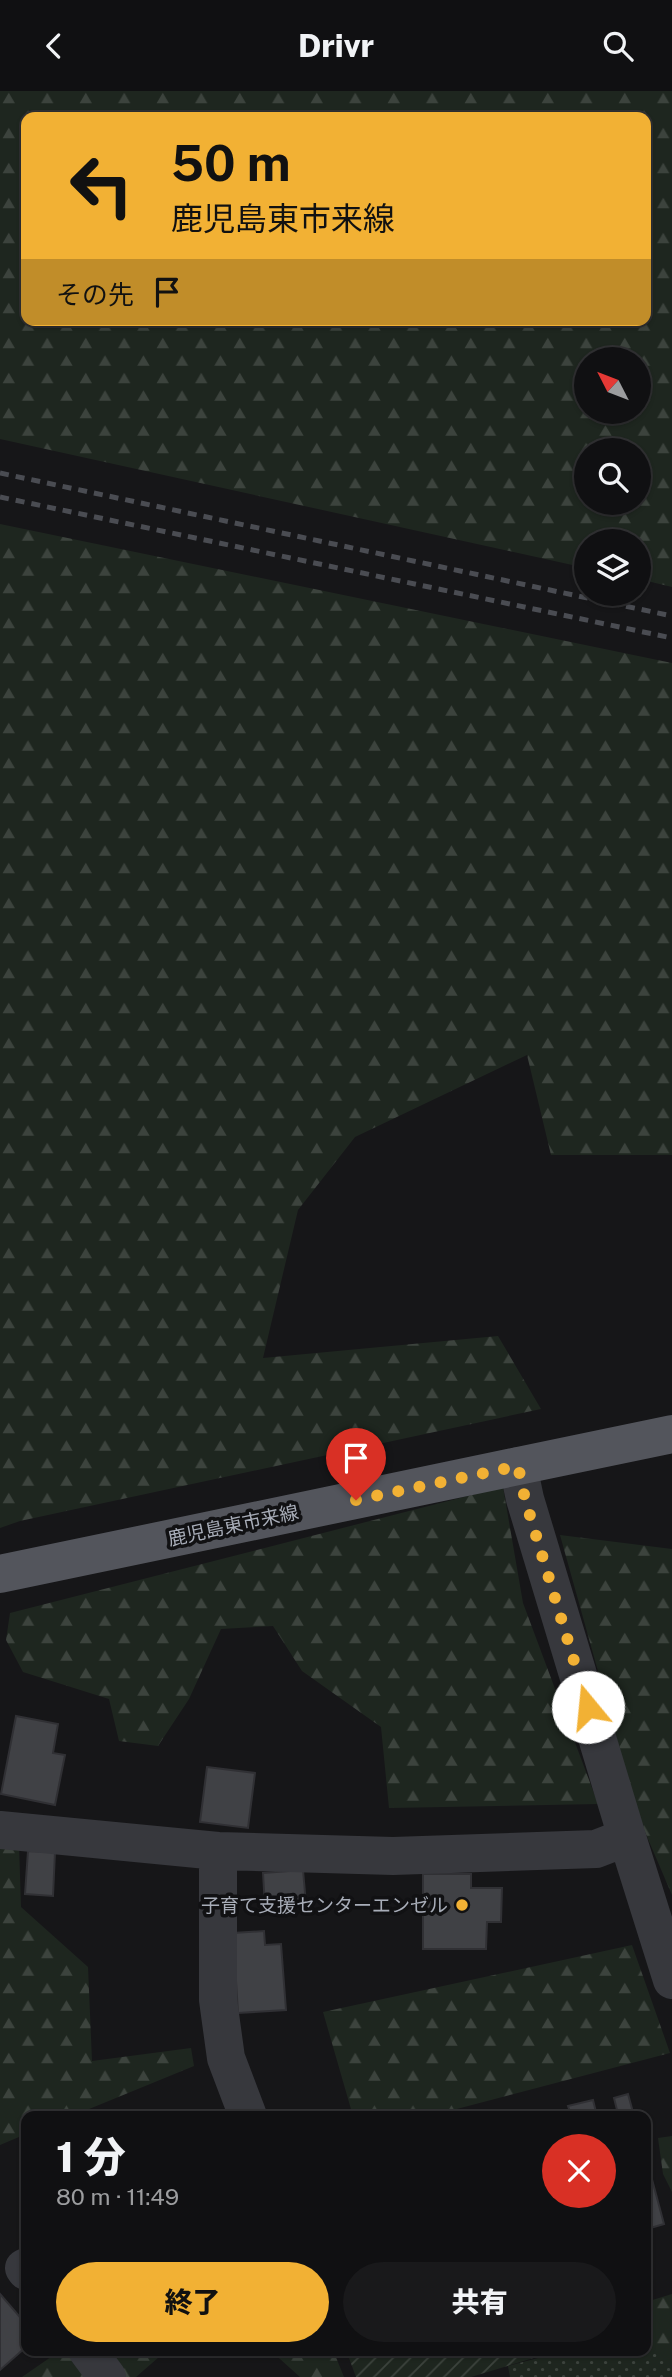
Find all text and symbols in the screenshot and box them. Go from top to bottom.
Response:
icon: back [35,27,73,65]
text: Drivr [298,27,374,64]
icon: search [599,27,637,65]
text: 50 m [171,134,291,192]
icon: left [56,140,147,231]
text: 鹿児島東市来線 [171,200,395,237]
icon: arrive [148,273,186,311]
text: その先 [56,279,134,310]
north arrow [574,347,651,423]
map controls [574,347,651,606]
button: search [574,438,651,515]
button: layers [574,529,651,606]
pin [326,1428,386,1500]
icon: arrive [337,1439,375,1477]
street label: 鹿児島東市来線 [166,1500,300,1550]
position arrow [551,1670,625,1744]
place label: 子育て支援センターエンゼル [201,1894,448,1916]
marker: 子育て支援センターエンゼル [454,1897,470,1913]
text: 1 分 [56,2132,126,2181]
button: close [542,2134,616,2208]
text: 80 m · 11:49 [56,2183,179,2210]
button: 終了 [56,2262,329,2342]
button: 共有 [343,2262,616,2342]

